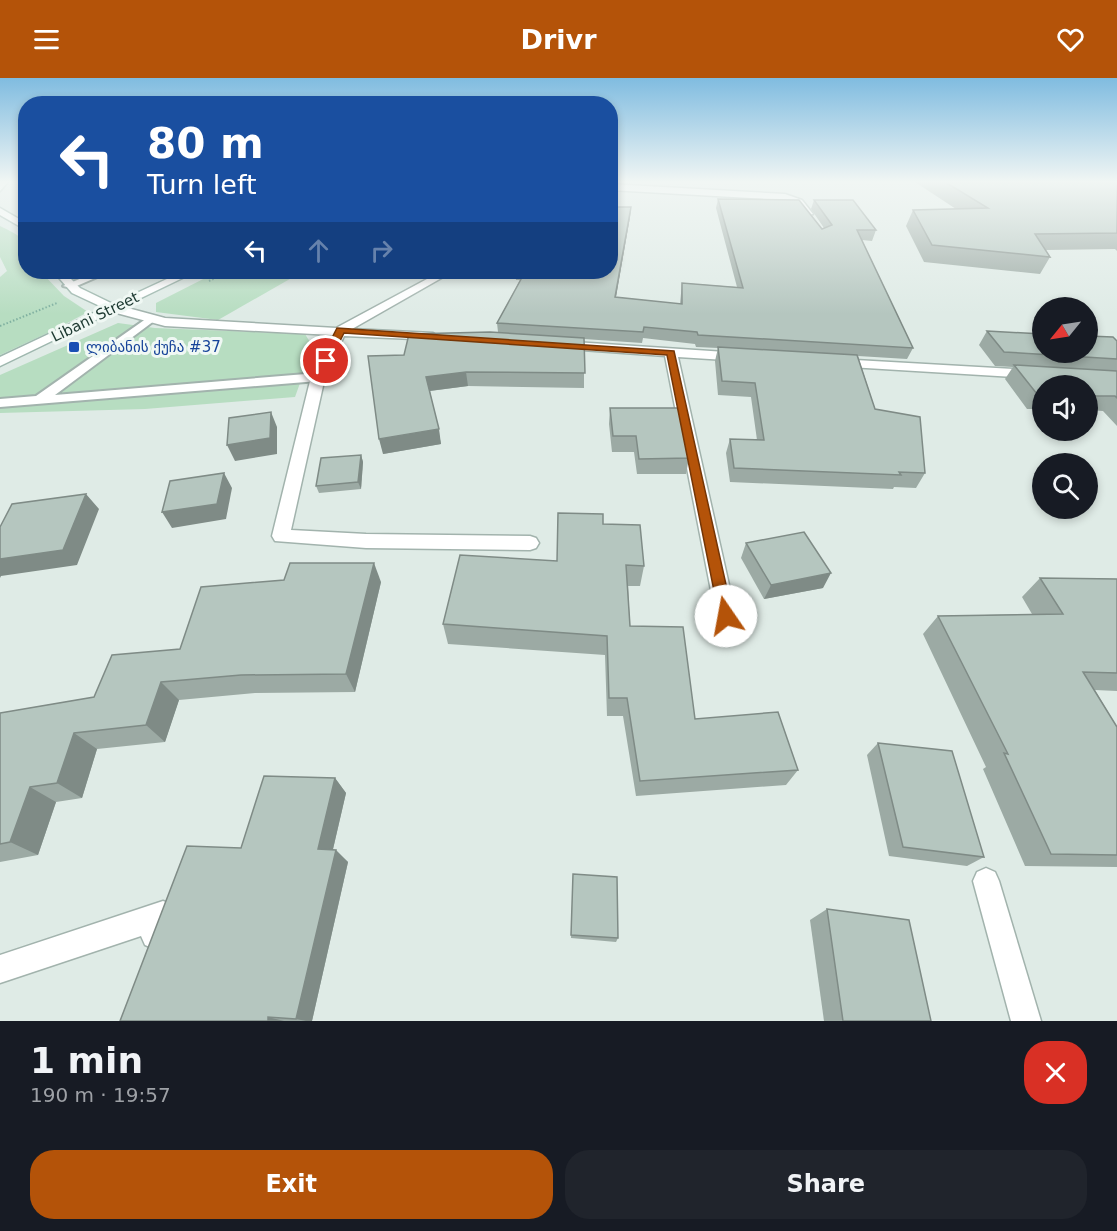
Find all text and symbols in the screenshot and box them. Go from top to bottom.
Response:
icon: menu [30,23,63,56]
icon: heart [1054,23,1087,56]
text: Drivr [521,24,596,55]
text: 80 m [147,119,264,168]
icon: left [48,120,126,198]
text: Turn left [147,169,257,200]
icon: left [239,234,272,267]
icon: ahead [302,234,335,267]
icon: right [365,234,398,267]
street label: Libani Street [48,288,142,346]
north arrow [1032,297,1098,363]
map controls [1032,297,1098,519]
pin [300,335,351,386]
place label: ლიბანის ქუჩა #37 [86,338,221,356]
marker: ლიბანის ქუჩა #37 [67,340,81,354]
icon: arrive [309,344,342,377]
button: sound [1032,375,1098,441]
button: search [1032,453,1098,519]
position arrow [694,584,758,648]
text: 1 min [30,1040,143,1081]
button: close [1024,1041,1087,1104]
text: 190 m · 19:57 [30,1083,171,1107]
button: Exit [30,1150,553,1219]
button: Share [565,1150,1087,1219]

